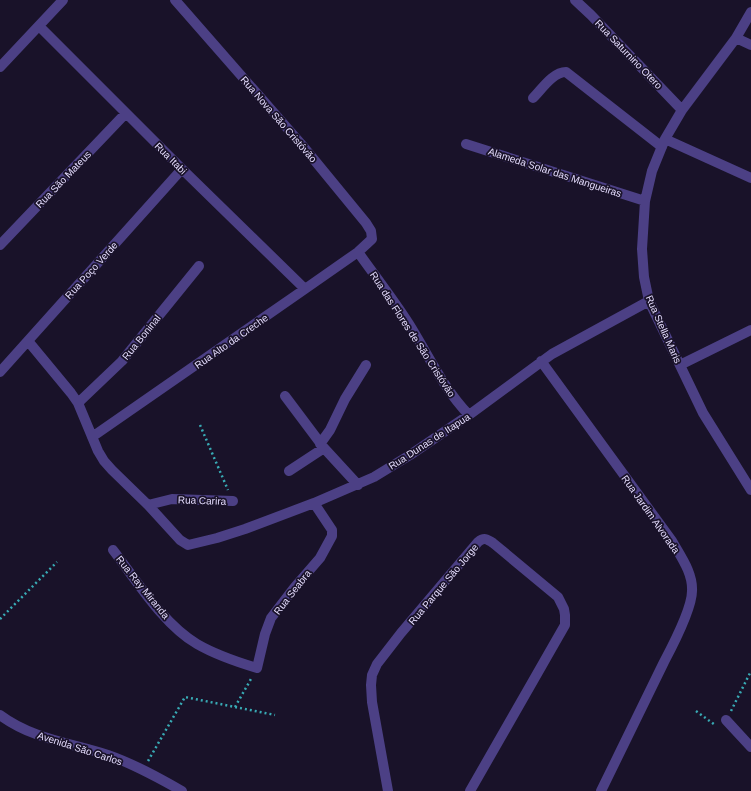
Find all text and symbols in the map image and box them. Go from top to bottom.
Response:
street label: Rua Saturnino Otero [593,18,665,91]
street label: Rua Nova São Cristóvão [238,74,319,165]
street label: Rua Itabi [153,140,189,176]
street label: Alameda Solar das Mangueiras [487,146,623,199]
street label: Rua São Mateus [34,149,93,210]
street label: Rua Poço Verde [63,239,120,301]
street label: Rua das Flores de São Cristóvão [368,270,458,399]
street label: Rua Stella Maris [644,293,683,365]
street label: Rua Alto da Creche [193,312,270,371]
street label: Rua Boninal [120,313,163,362]
street label: Rua Dunas de Itapua [387,411,472,472]
street label: Rua Jardim Alvorada [619,473,682,556]
street label: Rua Carira [178,494,227,507]
street label: Rua Parque São Jorge [406,541,481,627]
street label: Rua Ray Miranda [114,554,172,621]
street label: Rua Seabra [272,568,313,617]
street label: Avenida São Carlos [36,730,123,767]

